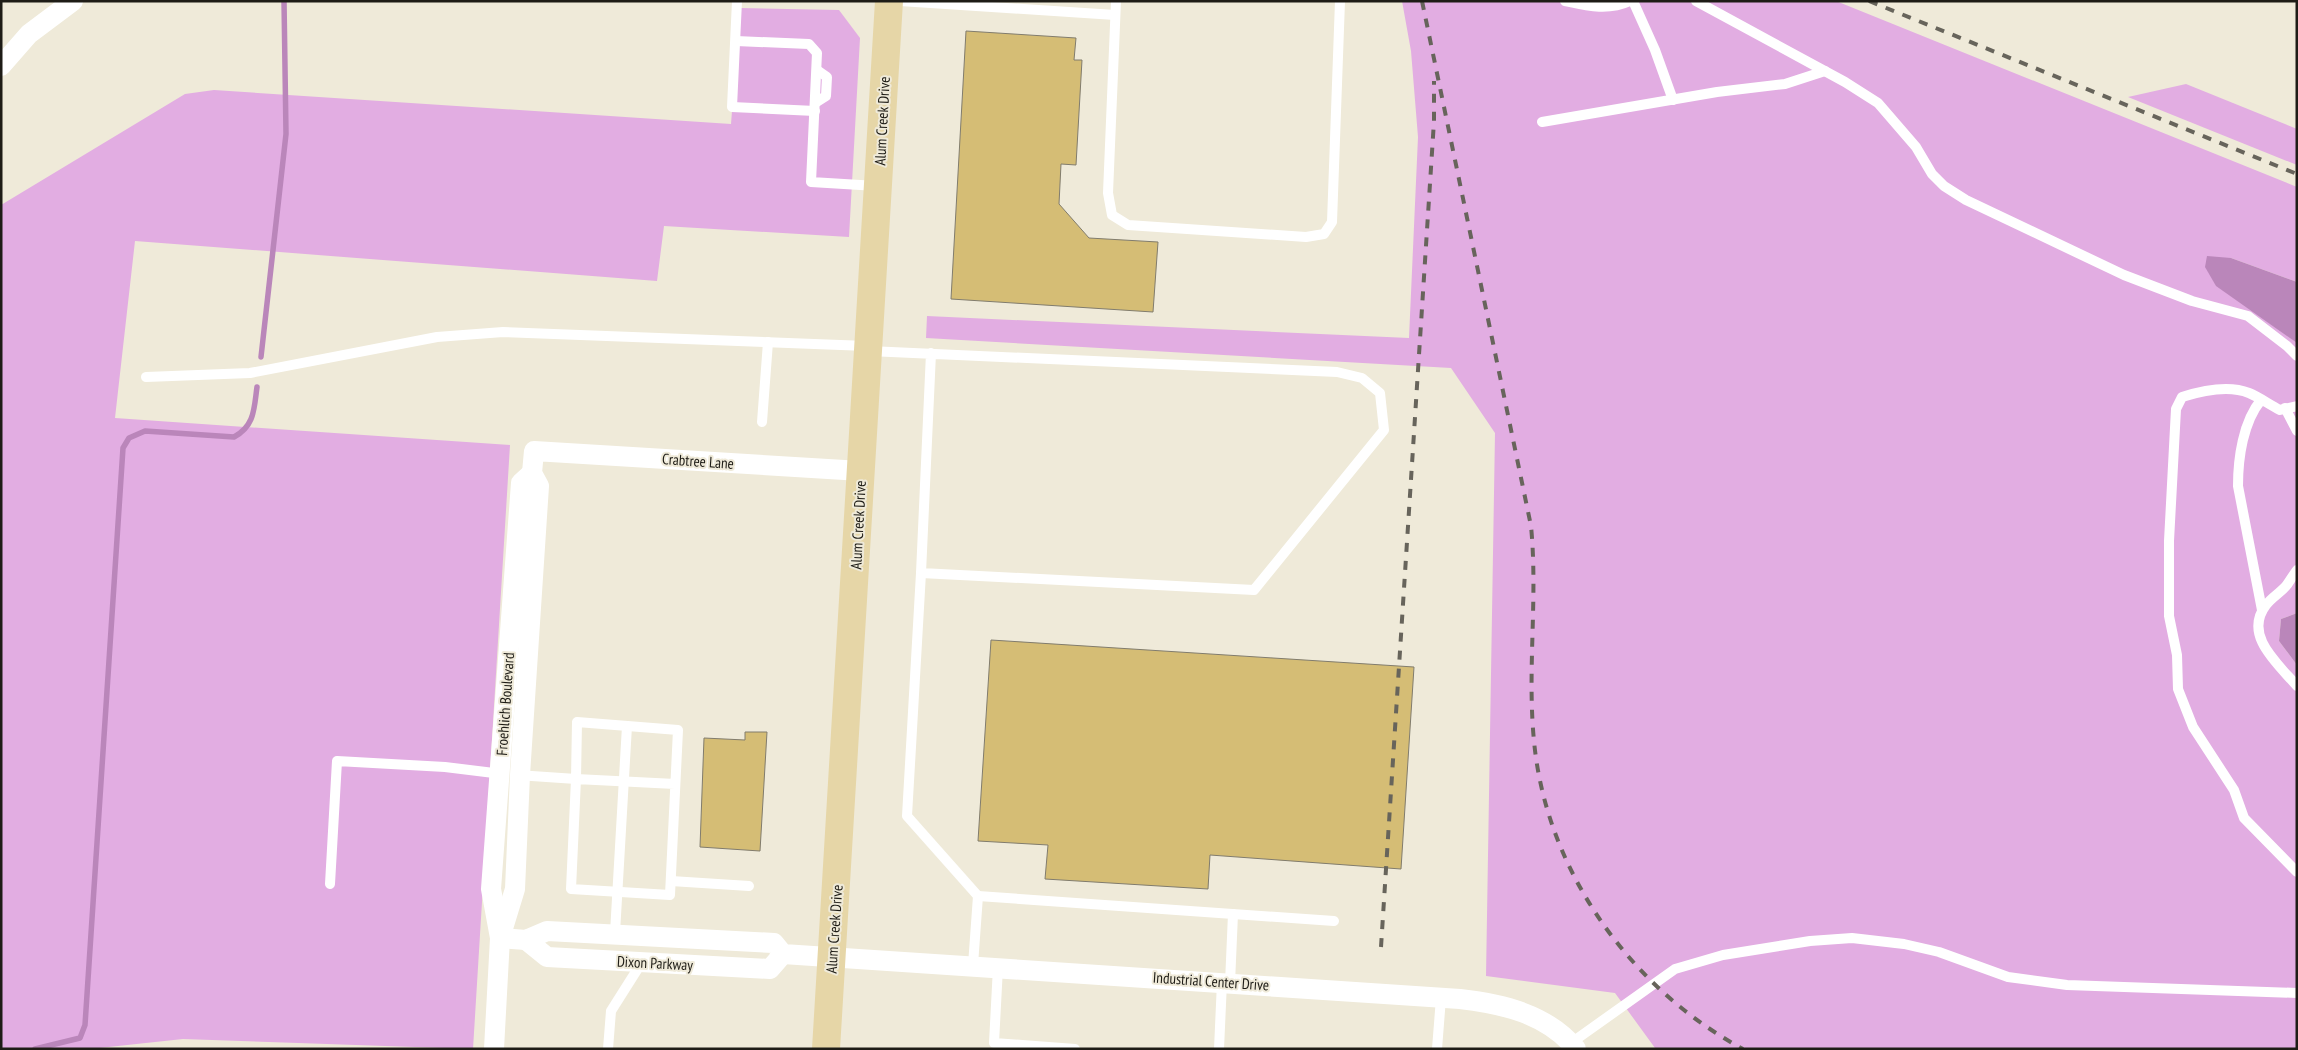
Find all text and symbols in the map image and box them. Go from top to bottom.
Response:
street label: Alum Creek Drive [870,76,894,166]
street label: Crabtree Lane [662,449,734,473]
street label: Alum Creek Drive [846,480,870,570]
street label: Froehlich Boulevard [492,652,518,756]
street label: Alum Creek Drive [821,884,847,974]
street label: Dixon Parkway [617,952,694,974]
street label: Industrial Center Drive [1152,967,1270,995]

